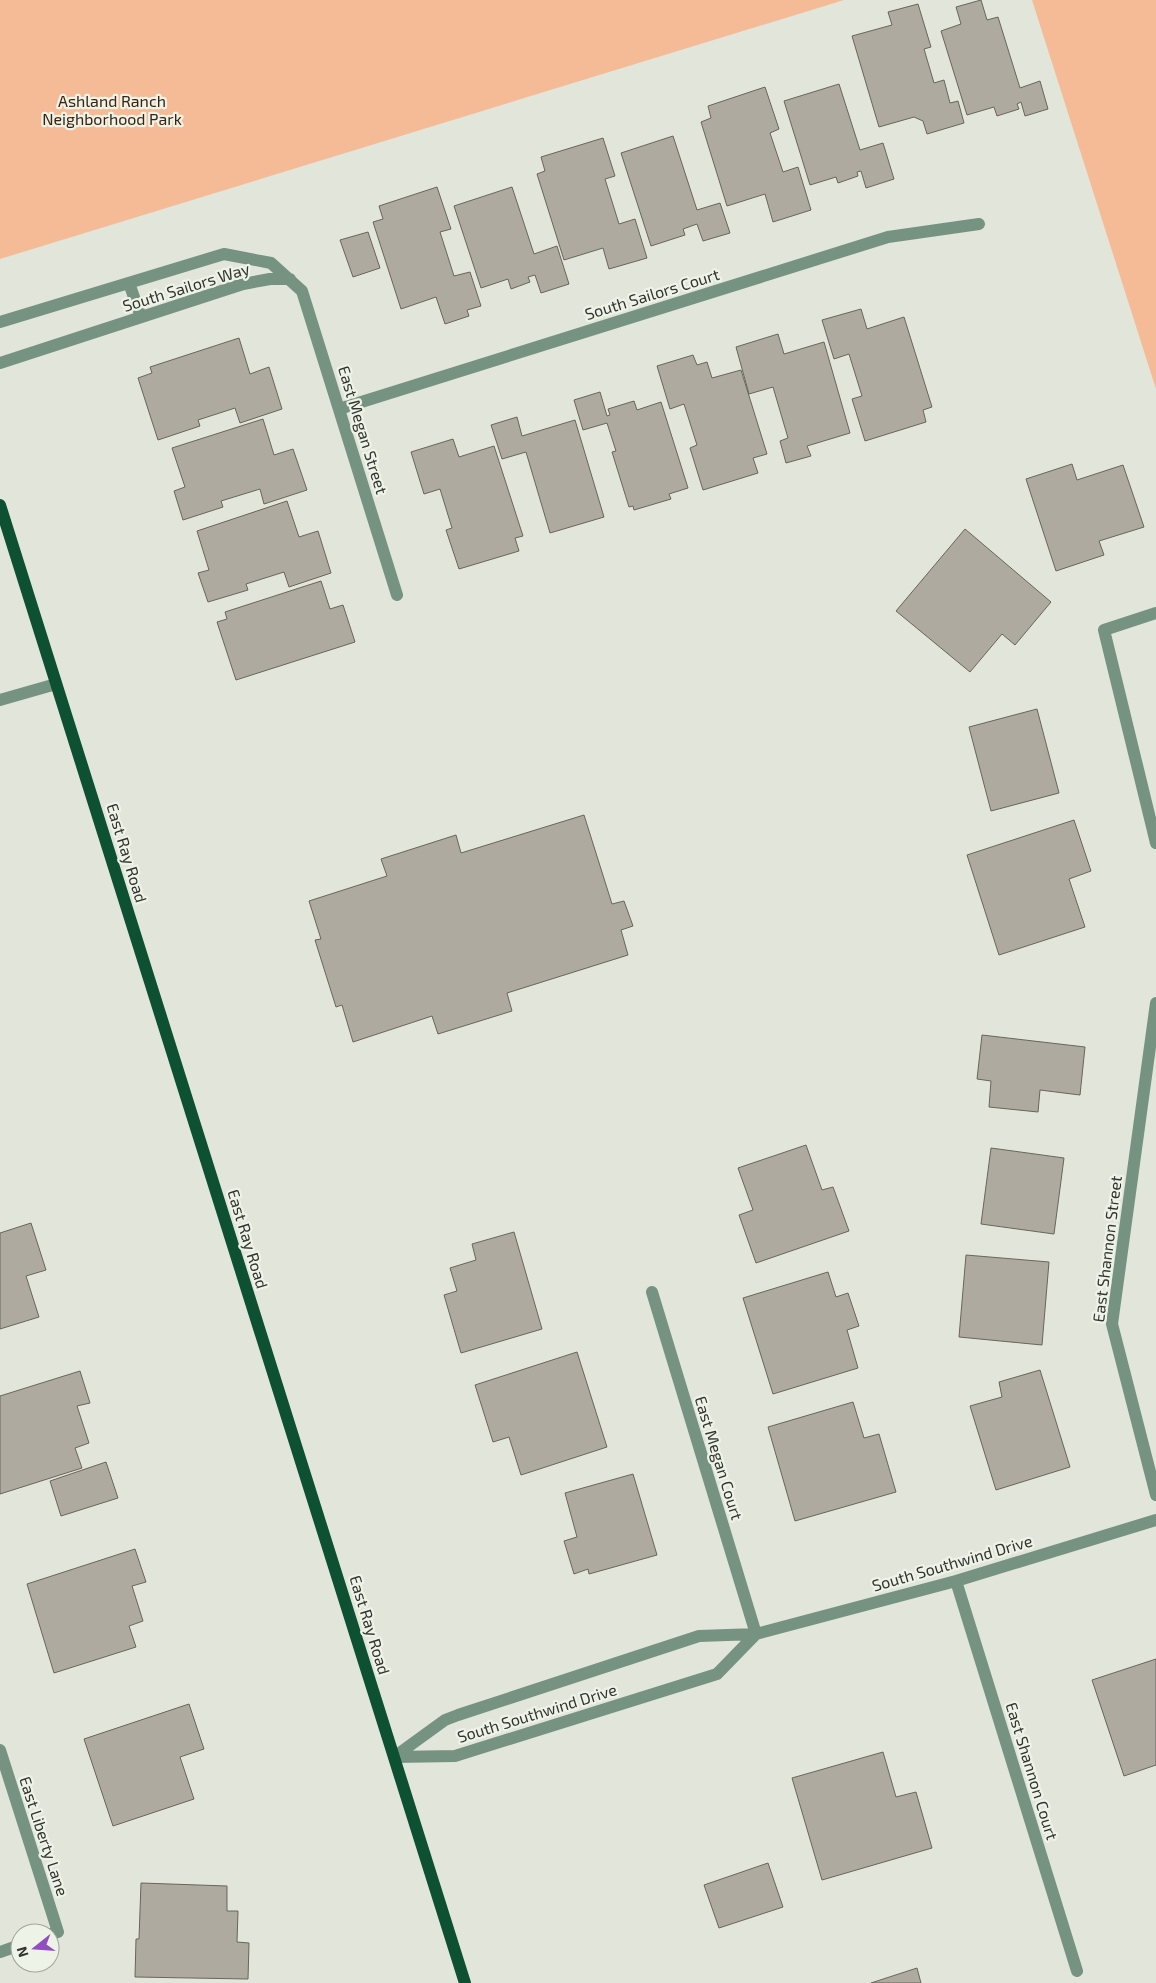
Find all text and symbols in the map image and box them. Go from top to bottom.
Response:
park label: Ashland Ranch Neighborhood Park [42,91,182,128]
street label: South Sailors Way [120,258,252,315]
street label: South Sailors Court [582,264,721,323]
street label: East Megan Street [335,363,392,496]
street label: East Ray Road [103,801,152,905]
street label: East Shannon Street [1088,1175,1125,1323]
street label: East Ray Road [224,1187,273,1291]
street label: East Megan Court [692,1394,747,1522]
street label: South Southwind Drive [870,1531,1034,1595]
street label: East Ray Road [346,1573,395,1677]
street label: South Southwind Drive [455,1679,619,1746]
street label: East Shannon Court [1002,1700,1062,1842]
street label: East Liberty Lane [16,1774,73,1898]
north arrow [10,1923,60,1973]
text: N [12,1945,32,1959]

